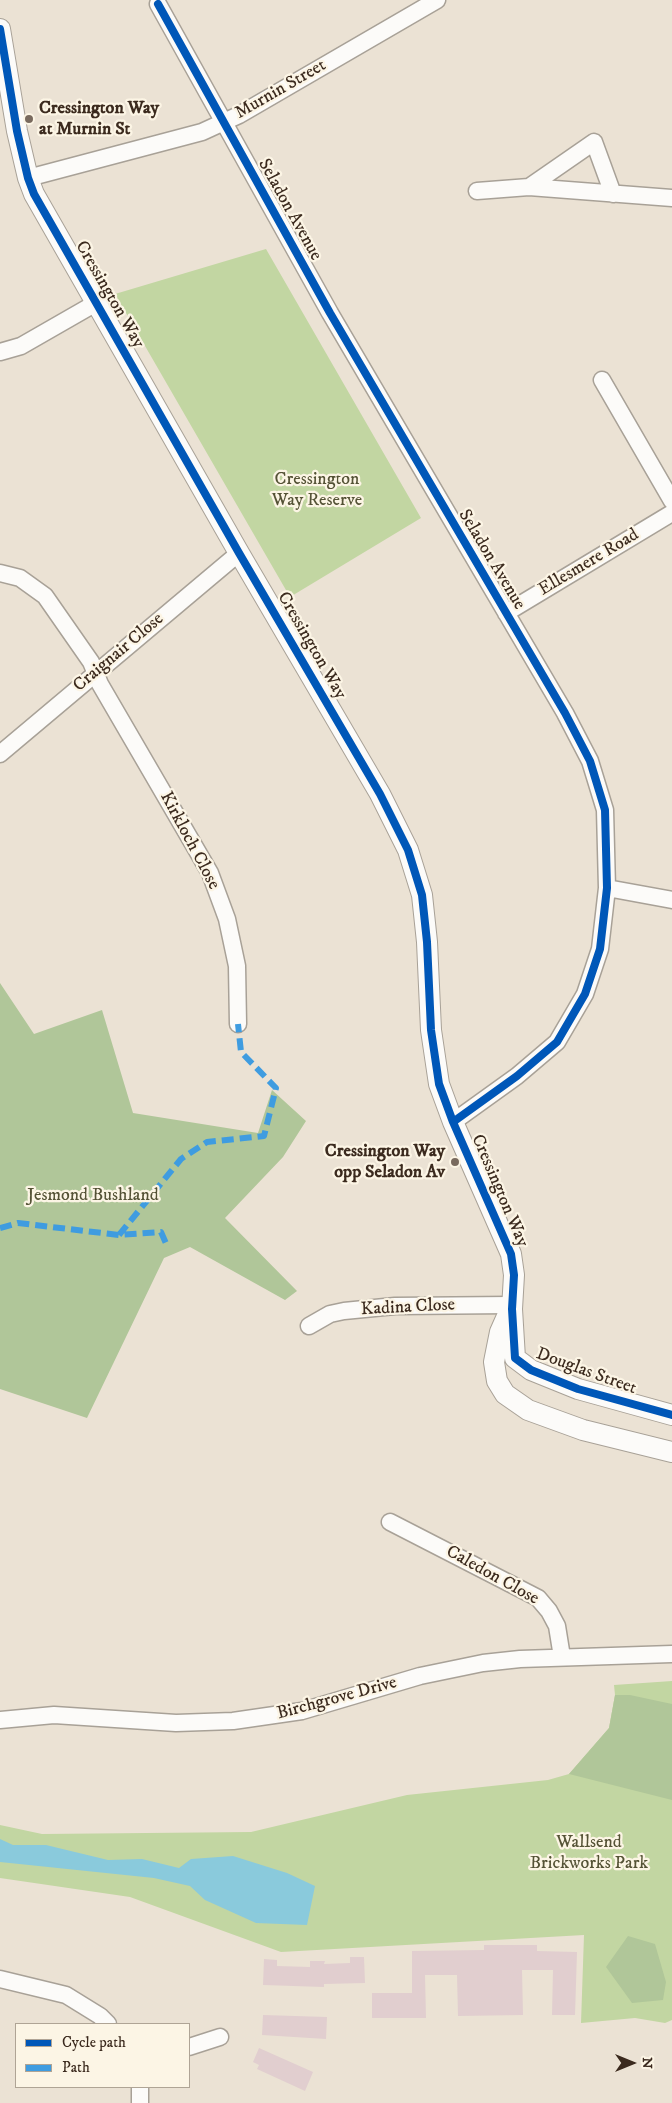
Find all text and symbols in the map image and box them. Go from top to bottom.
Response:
street label: Murnin Street [232,55,330,125]
place label: Cressington Way at Murnin St [39,98,159,140]
marker: Cressington Way at Murnin St [23,113,35,125]
street label: Seladon Avenue [252,155,326,265]
street label: Cressington Way [70,238,148,352]
park label: Cressington Way Reserve [272,469,362,512]
street label: Seladon Avenue [453,506,529,614]
street label: Ellesmere Road [535,525,643,601]
street label: Cressington Way [272,589,350,703]
street label: Craignair Close [69,609,169,697]
street label: Kirkloch Close [154,788,224,894]
street label: Cressington Way [466,1131,532,1251]
place label: Cressington Way opp Seladon Av [325,1141,445,1184]
marker: Cressington Way opp Seladon Av [449,1156,461,1168]
park label: Jesmond Bushland [27,1185,159,1207]
street label: Kadina Close [360,1295,456,1321]
street label: Douglas Street [533,1344,639,1400]
street label: Caledon Close [442,1542,542,1610]
street label: Birchgrove Drive [275,1673,399,1725]
park label: Wallsend Brickworks Park [530,1832,648,1875]
legend [15,2023,190,2088]
text: Cycle path [62,2033,126,2052]
north arrow [607,2038,657,2088]
text: N [638,2057,656,2069]
text: Path [62,2058,90,2077]

